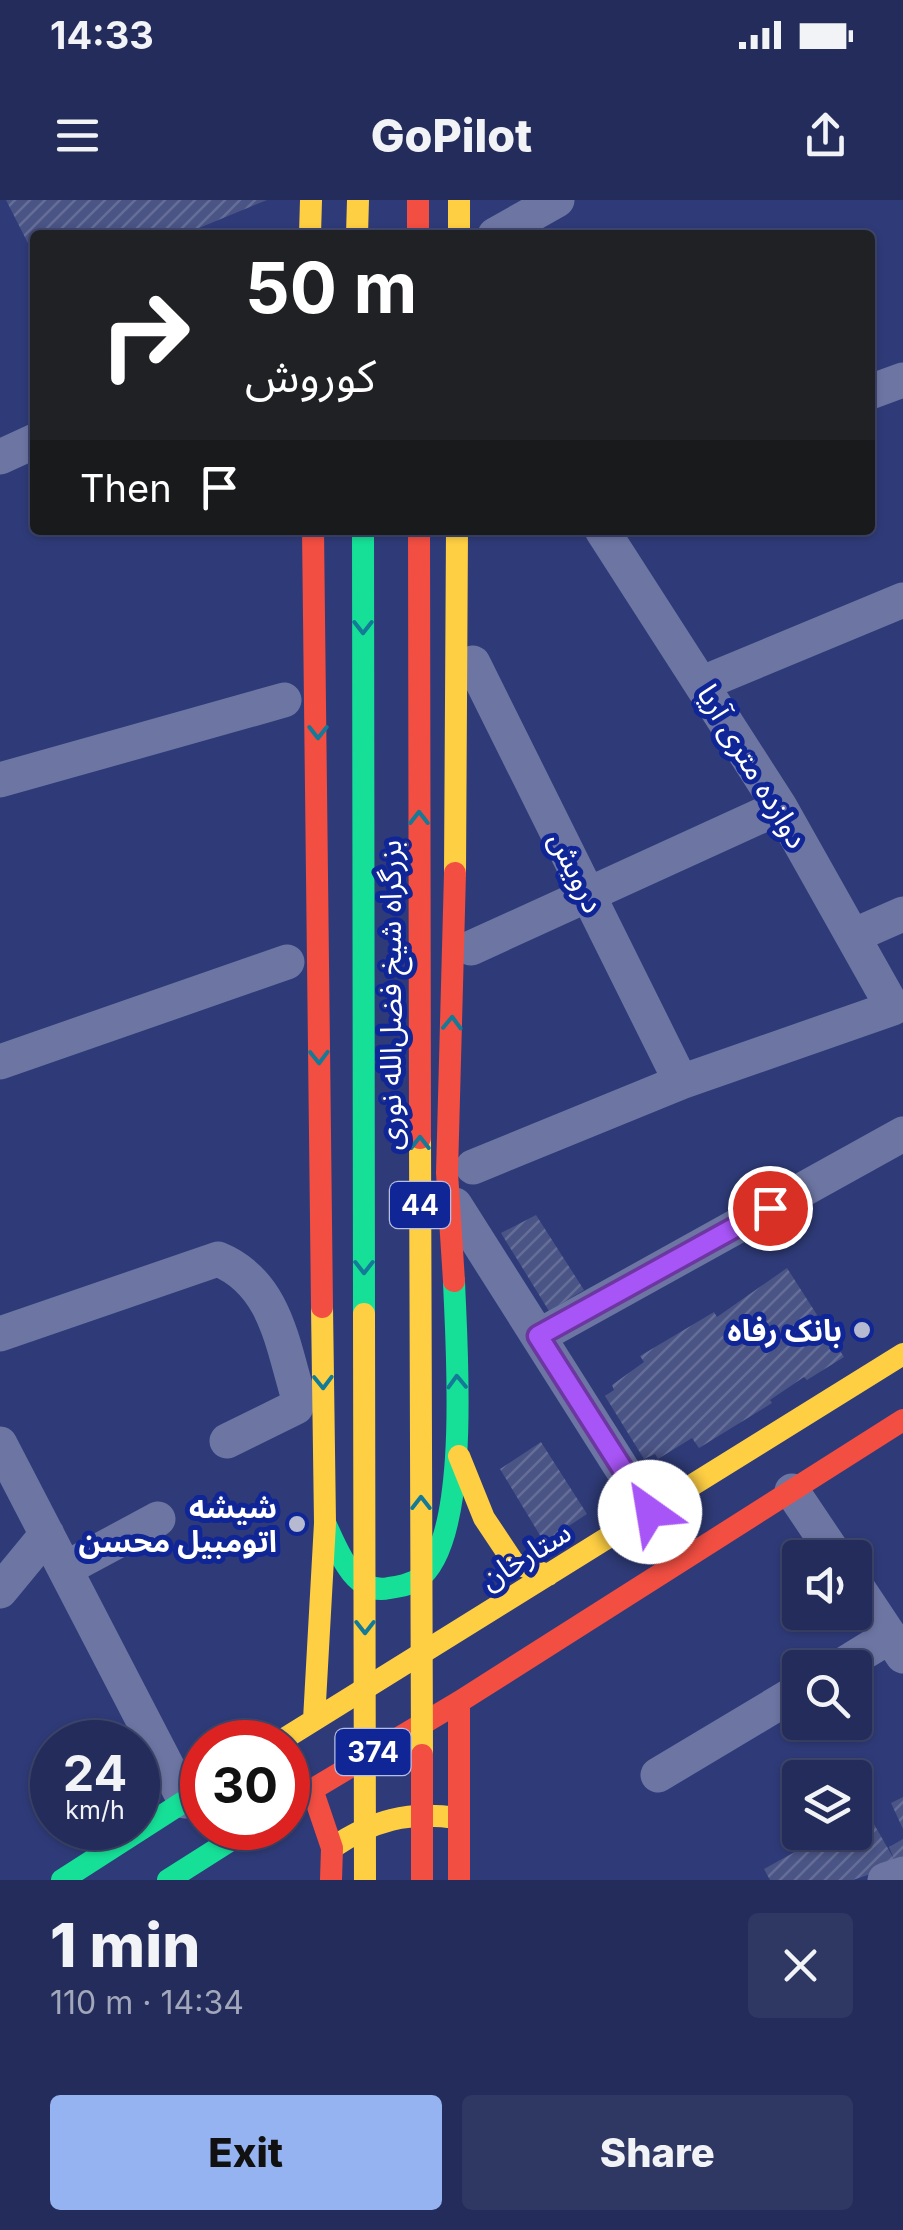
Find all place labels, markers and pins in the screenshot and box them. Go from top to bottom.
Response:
pin [728,1166,813,1251]
place label: بانک رفاه [728,1312,842,1348]
marker: بانک رفاه [851,1319,873,1341]
place label: شیشه اتومبیل محسن [78,1489,277,1559]
marker: شیشه اتومبیل محسن [286,1513,308,1535]

